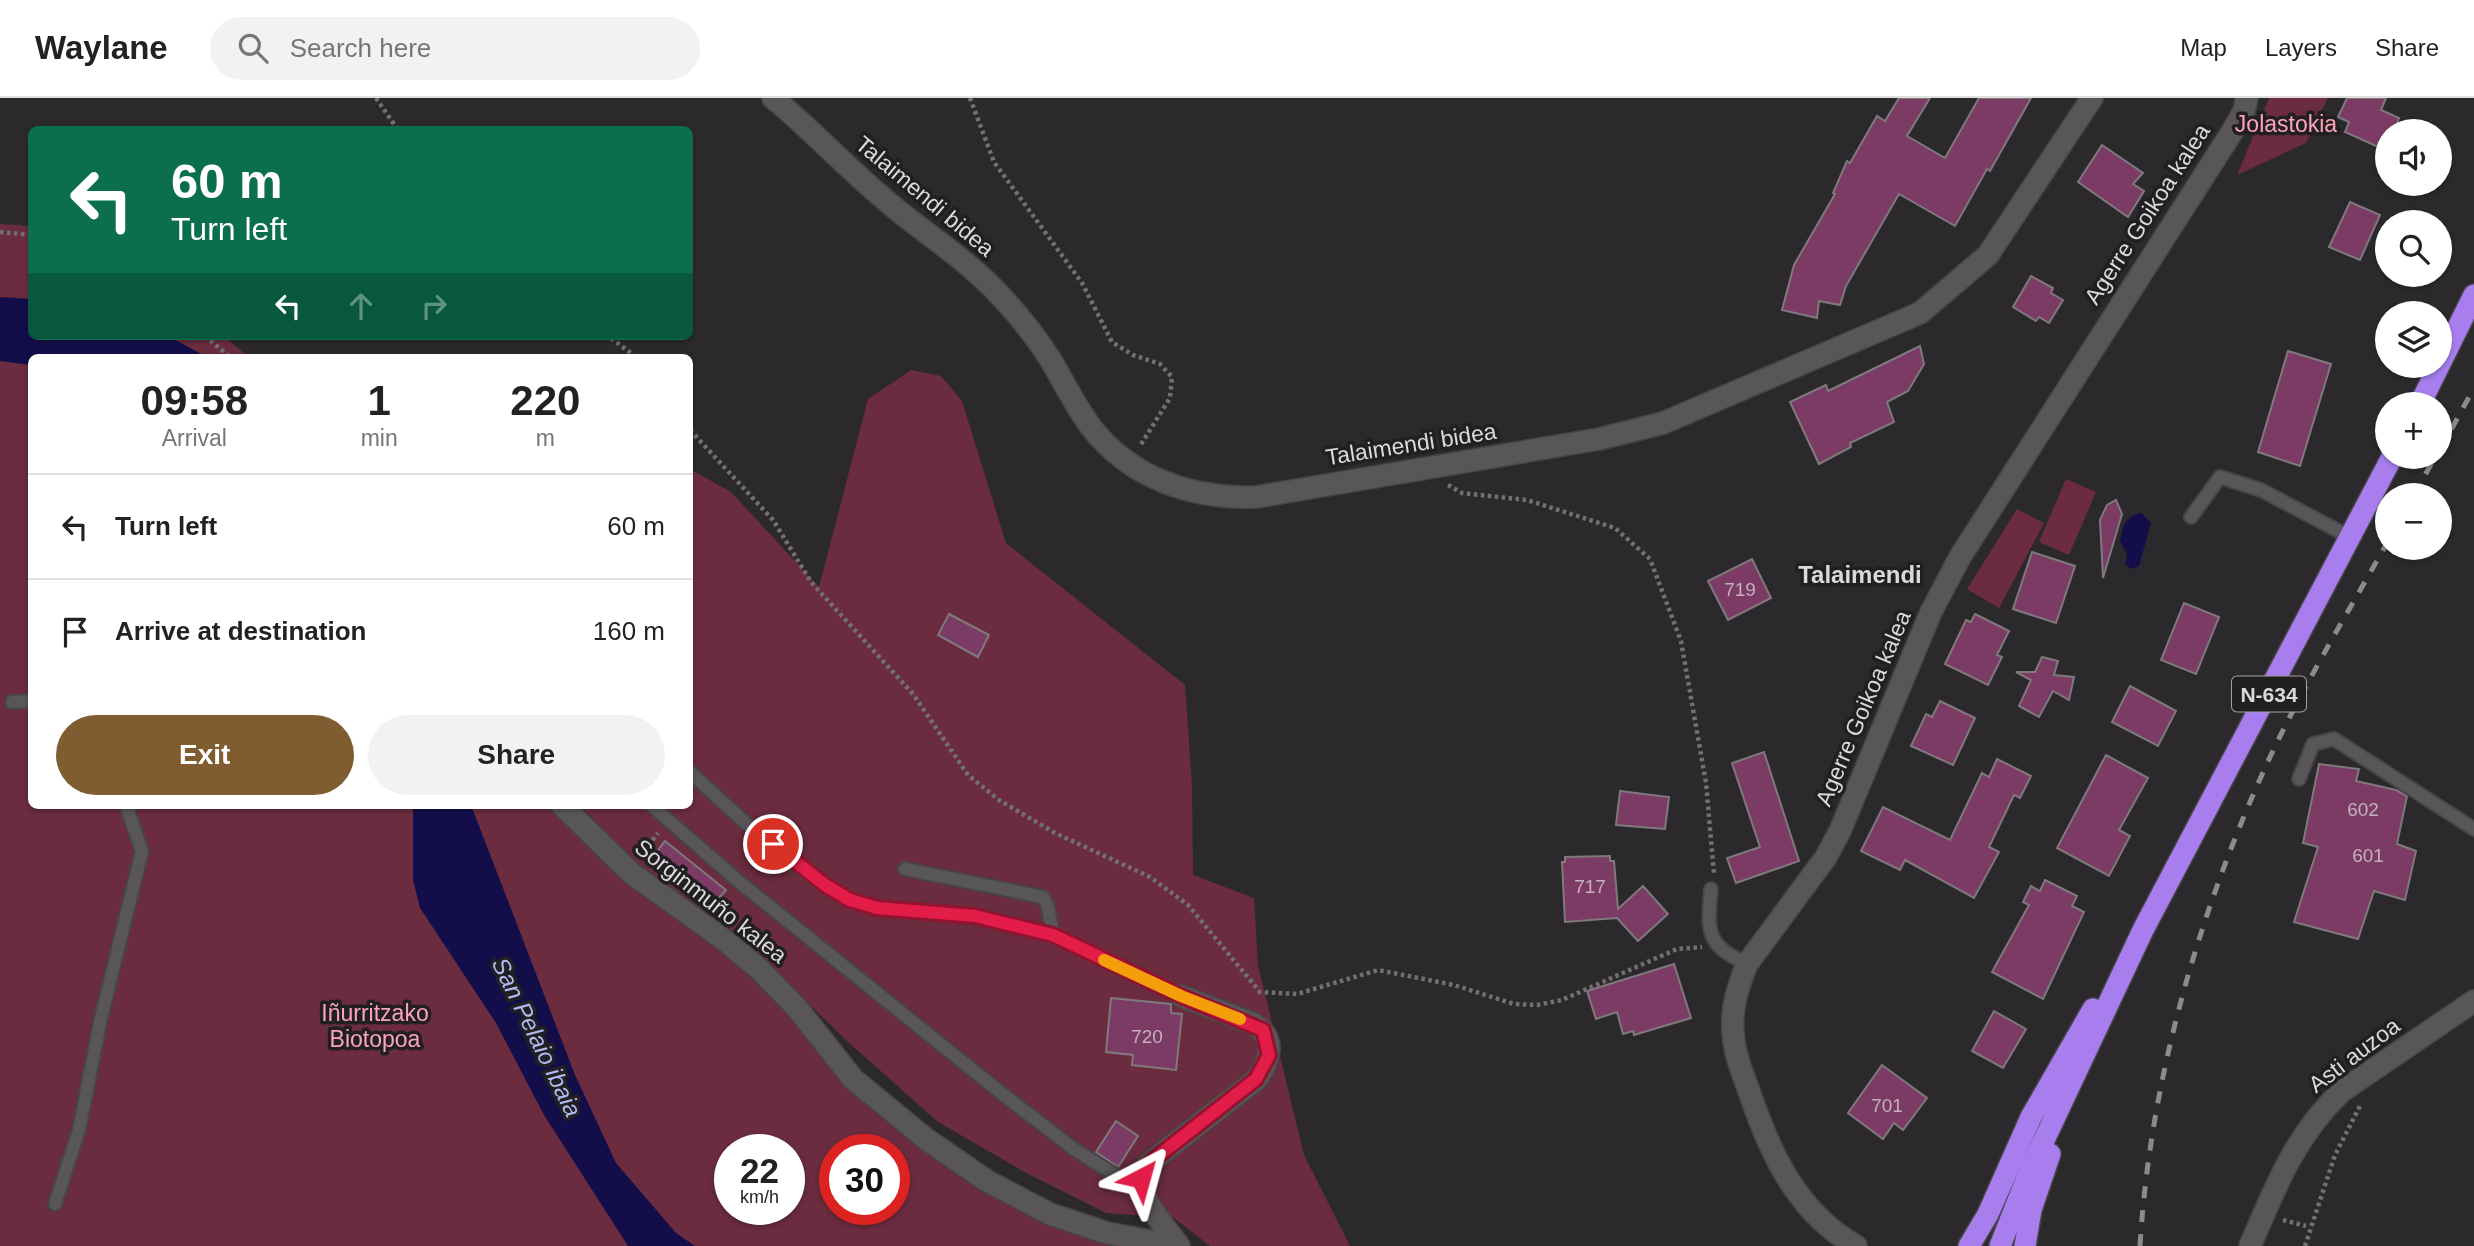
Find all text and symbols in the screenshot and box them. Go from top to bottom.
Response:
search box [210,17,700,80]
text: Waylane [35,29,168,66]
icon: search [234,29,272,67]
text: Search here [290,33,431,63]
text: Map [2180,34,2227,61]
text: Layers [2265,34,2337,61]
text: Share [2375,34,2439,61]
park label: Jolastokia [2235,111,2337,137]
street label: Agerre Goikoa kalea [2079,119,2215,309]
map controls [2375,119,2452,560]
button: sound [2375,119,2452,196]
street label: Talaimendi bidea [851,131,1000,262]
icon: left [56,154,147,245]
text: 60 m [171,154,283,208]
button: search [2375,210,2452,287]
text: Turn left [171,211,287,247]
icon: left [269,287,307,325]
icon: ahead [342,287,380,325]
icon: right [415,287,453,325]
button: layers [2375,301,2452,378]
text: 09:58 [141,377,248,424]
text: 1 [367,377,391,424]
text: 220 [510,377,580,424]
button: + [2375,392,2452,469]
street label: Talaimendi bidea [1324,418,1498,470]
text: Arrival [162,425,227,451]
text: min [361,425,398,451]
text: m [536,425,555,451]
button: − [2375,483,2452,560]
icon: left [56,508,94,546]
text: Turn left [115,511,217,541]
text: 60 m [607,511,665,541]
district label: Talaimendi [1798,561,1922,588]
house number: 719 [1724,579,1756,600]
street label: Agerre Goikoa kalea [1810,606,1916,810]
icon: arrive [56,613,94,651]
text: Arrive at destination [115,616,366,646]
text: 160 m [593,616,665,646]
road number: N-634 [2232,676,2306,712]
button: Exit [56,715,354,795]
button: Share [368,715,665,795]
house number: 602 [2347,799,2379,820]
pin [743,814,803,874]
icon: arrive [754,825,792,863]
street label: Sorginmuño kalea [630,834,792,968]
house number: 601 [2352,845,2384,866]
house number: 717 [1574,876,1606,897]
water label: San Pelaio ibaia [487,953,587,1121]
park label: Iñurritzako Biotopoa [321,1000,429,1052]
street label: Asti auzoa [2303,1012,2405,1098]
house number: 720 [1131,1026,1163,1047]
house number: 701 [1871,1095,1903,1116]
speed limit sign: 30 [819,1134,910,1225]
position arrow [1104,1141,1178,1215]
text: 22 [740,1151,779,1190]
text: km/h [740,1187,779,1207]

